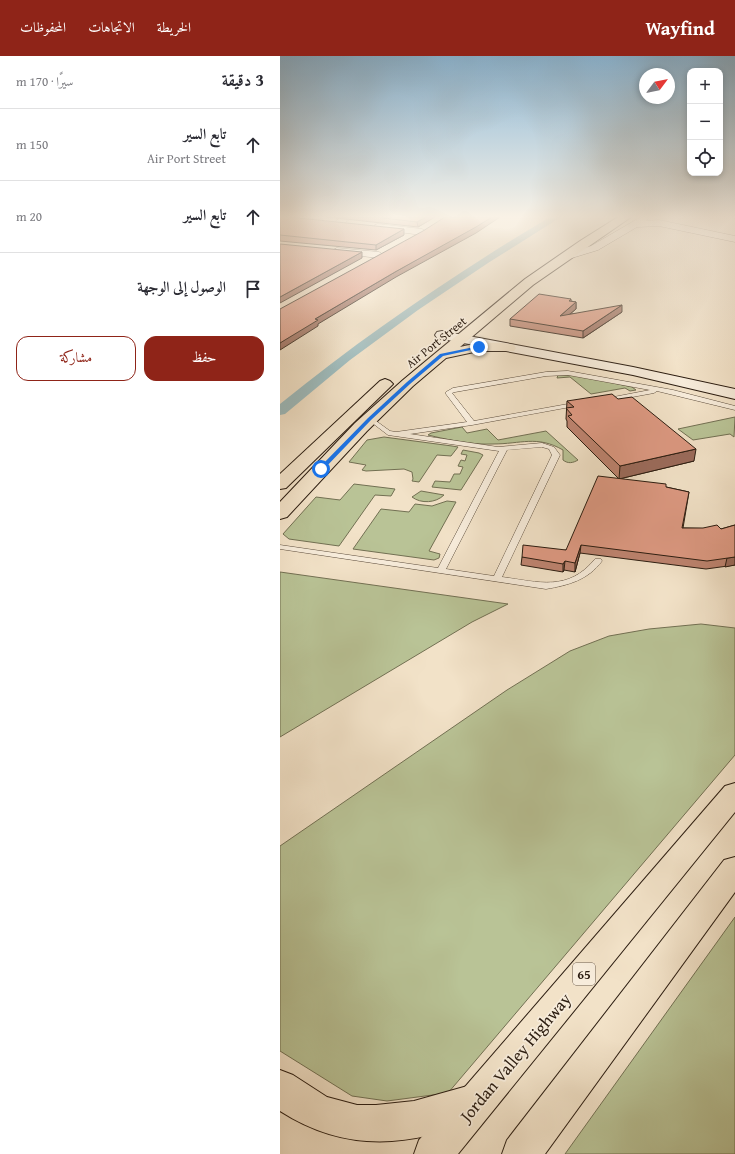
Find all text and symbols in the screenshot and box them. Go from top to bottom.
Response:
text: Wayfind [645,14,715,42]
text: المحفوظات [20,17,66,37]
text: الاتجاهات [88,17,135,37]
text: الخريطة [157,17,191,37]
text: 3 دقيقة [222,67,264,92]
north arrow [639,68,675,104]
map controls [687,68,723,176]
button: + [687,68,723,104]
text: سيرًا · 170 m [16,72,74,91]
button: − [687,104,723,140]
text: تابع السير [184,123,226,144]
icon: ahead [242,134,264,156]
text: 150 m [16,135,48,154]
button: locate [687,140,723,176]
text: Air Port Street [147,149,226,168]
text: تابع السير [184,204,226,225]
icon: ahead [242,206,264,228]
text: 20 m [16,207,42,226]
text: الوصول إلى الوجهة [137,276,226,297]
icon: arrive [242,278,264,300]
street label: Air Port Street [402,312,470,372]
button: مشاركة [16,336,136,381]
button: حفظ [144,336,264,381]
route end [470,338,488,356]
route start [312,460,330,478]
road number: 65 [573,963,595,985]
street label: Jordan Valley Highway [452,987,577,1128]

